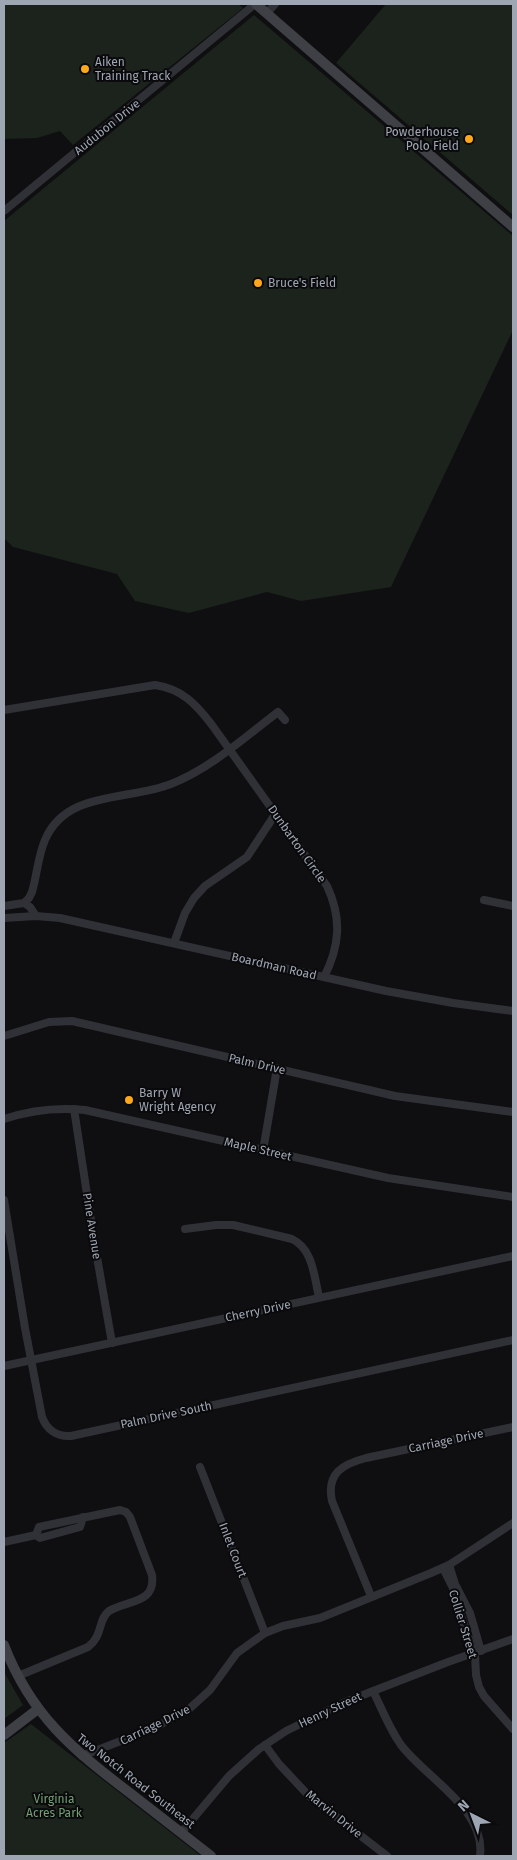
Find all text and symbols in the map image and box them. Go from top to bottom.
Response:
place label: Aiken Training Track [95,55,171,83]
marker: Aiken Training Track [79,63,91,75]
street label: Audubon Drive [71,96,143,158]
place label: Powderhouse Polo Field [385,125,459,153]
marker: Powderhouse Polo Field [463,133,475,145]
place label: Bruce's Field [268,276,336,290]
marker: Bruce's Field [252,277,264,289]
street label: Dunbarton Circle [265,803,329,885]
street label: Boardman Road [230,949,318,983]
street label: Palm Drive [227,1051,287,1077]
place label: Barry W Wright Agency [139,1086,216,1114]
marker: Barry W Wright Agency [123,1094,135,1106]
street label: Maple Street [223,1134,294,1164]
street label: Pine Avenue [80,1192,104,1260]
street label: Cherry Drive [224,1297,292,1325]
street label: Palm Drive South [119,1398,213,1432]
street label: Carriage Drive [407,1426,485,1456]
street label: Inlet Court [216,1521,250,1580]
street label: Collier Street [446,1588,480,1661]
street label: Henry Street [296,1689,364,1731]
street label: Carriage Drive [118,1702,192,1748]
street label: Two Notch Road Southeast [74,1731,198,1832]
street label: Marvin Drive [303,1787,365,1841]
north arrow [447,1790,497,1840]
park label: Virginia Acres Park [26,1792,83,1820]
text: N [454,1796,473,1815]

